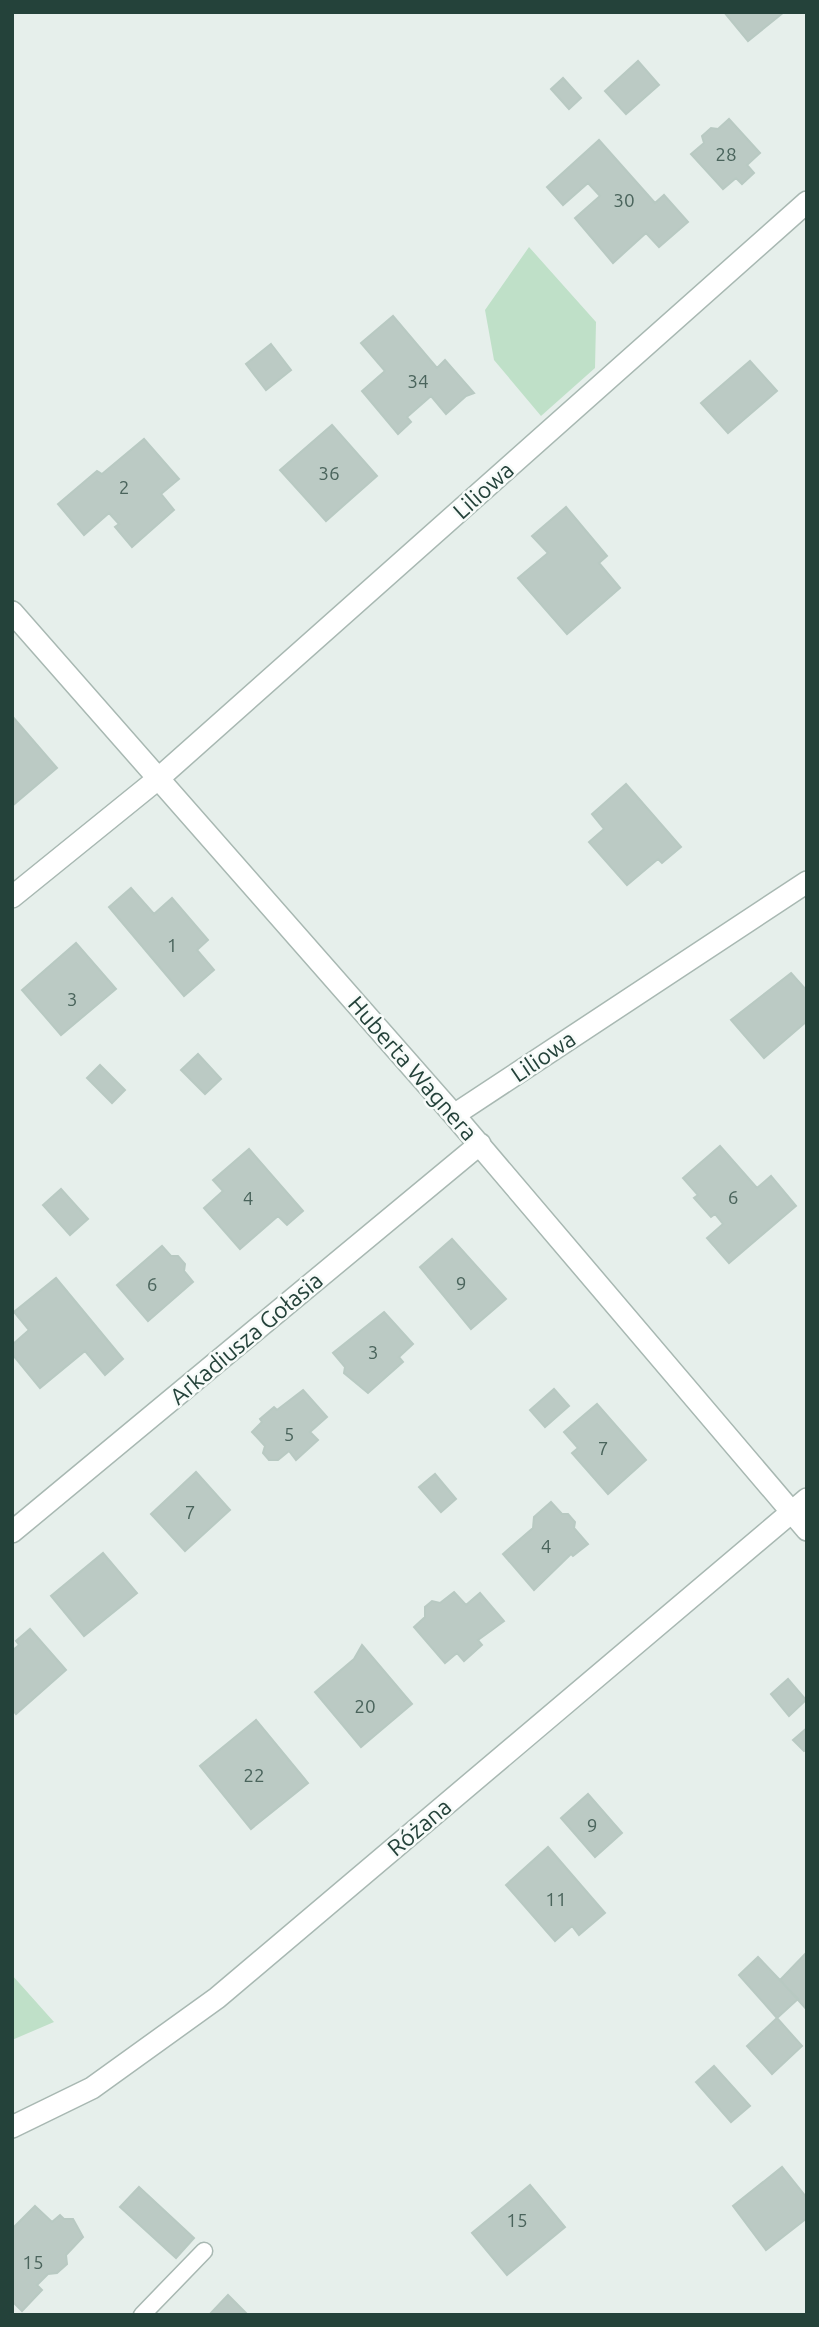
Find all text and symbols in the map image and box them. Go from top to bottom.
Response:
house number: 28 [715,143,737,165]
house number: 30 [613,189,635,211]
house number: 34 [407,370,429,392]
street label: Liliowa [448,457,518,523]
house number: 36 [318,462,340,484]
house number: 2 [119,476,129,498]
house number: 1 [167,934,177,956]
house number: 3 [67,988,77,1010]
street label: Huberta Wagnera [344,991,482,1145]
street label: Liliowa [506,1026,580,1086]
house number: 6 [728,1186,738,1208]
house number: 4 [243,1187,253,1209]
street label: Arkadiusza Gołasia [165,1267,327,1409]
house number: 9 [456,1272,466,1294]
house number: 6 [147,1273,157,1295]
house number: 3 [368,1341,378,1363]
house number: 5 [284,1423,294,1445]
house number: 7 [598,1437,608,1459]
house number: 7 [185,1501,195,1523]
house number: 4 [541,1535,551,1557]
house number: 20 [354,1695,376,1717]
house number: 22 [243,1764,265,1786]
street label: Różana [382,1793,456,1861]
house number: 9 [587,1814,597,1836]
house number: 11 [545,1888,567,1910]
house number: 15 [506,2209,528,2231]
house number: 15 [22,2251,44,2273]

